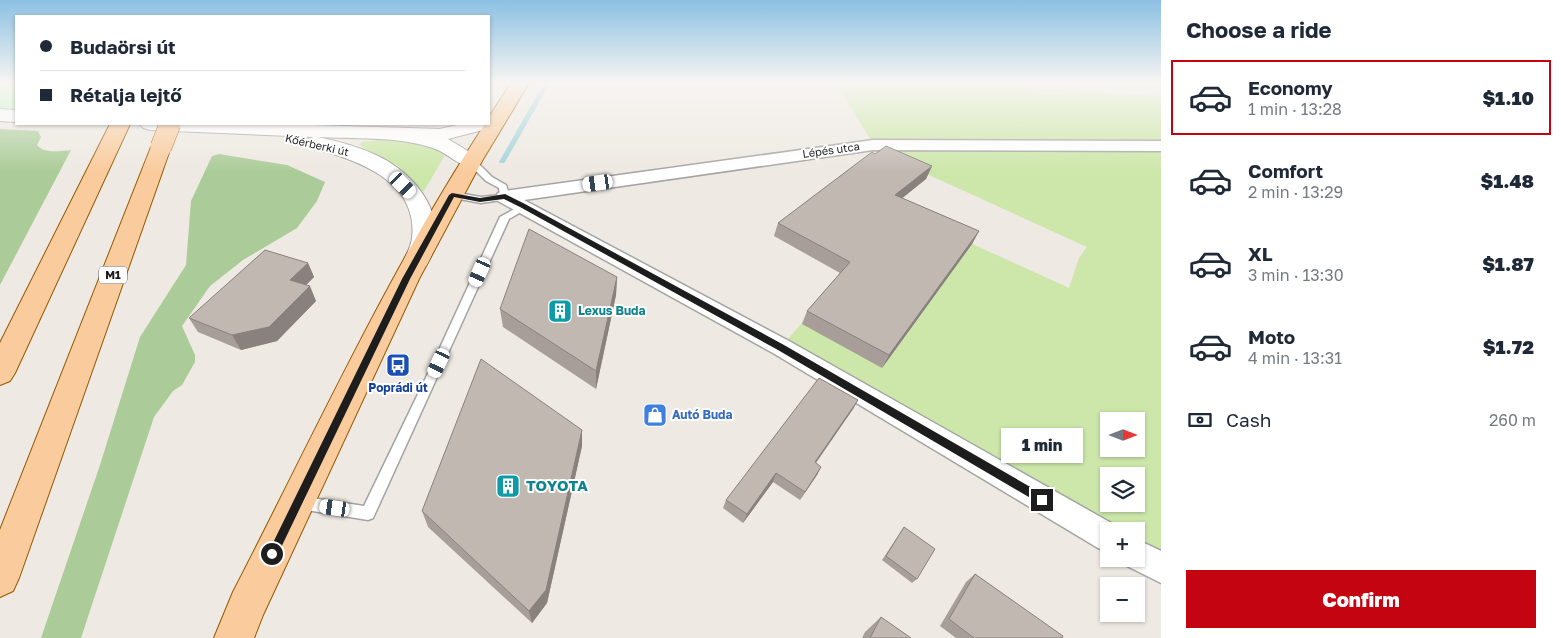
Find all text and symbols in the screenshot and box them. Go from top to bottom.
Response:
text: Choose a ride [1186,16,1332,43]
text: Budaörsi út [70,35,176,58]
icon: car [1188,75,1233,120]
text: Economy [1248,76,1333,99]
text: Rétalja lejtő [70,83,182,106]
text: $1.10 [1482,86,1534,109]
text: 1 min · 13:28 [1248,99,1342,119]
street label: Kőérberki út [284,131,350,158]
street label: Lépés utca [802,139,860,160]
icon: car [1188,158,1233,203]
text: Comfort [1248,159,1323,182]
car [387,169,418,201]
text: $1.48 [1480,169,1534,192]
car [582,173,613,193]
text: 2 min · 13:29 [1248,182,1343,202]
icon: car [1188,241,1233,286]
text: XL [1248,242,1273,265]
text: $1.87 [1482,252,1534,275]
car [467,255,492,289]
text: 3 min · 13:30 [1248,265,1344,285]
road number: M1 [99,266,127,284]
building icon: Lexus Buda [547,298,573,324]
place label: Lexus Buda [578,303,645,318]
icon: car [1188,324,1233,369]
text: Moto [1248,325,1295,348]
text: $1.72 [1483,335,1534,358]
car [425,346,452,380]
text: 4 min · 13:31 [1248,348,1342,368]
bus stop icon: Poprádi út [385,352,411,378]
place label: Poprádi út [368,380,428,395]
shop icon: Autó Buda [642,402,668,428]
icon: cash [1186,406,1214,434]
place label: Autó Buda [672,407,732,422]
text: Cash [1226,408,1271,431]
text: 260 m [1489,410,1536,430]
north arrow [1100,412,1145,458]
map controls [1100,412,1145,622]
callout: 1 min [1001,428,1083,462]
text: 1 min [1022,435,1062,455]
button: layers [1100,467,1145,512]
building icon: TOYOTA [495,473,521,499]
place label: TOYOTA [526,476,588,494]
route end [1031,489,1053,511]
car [319,498,350,518]
button: + [1100,522,1145,567]
route start [261,543,283,565]
button: Confirm [1186,570,1536,628]
button: − [1100,577,1145,622]

